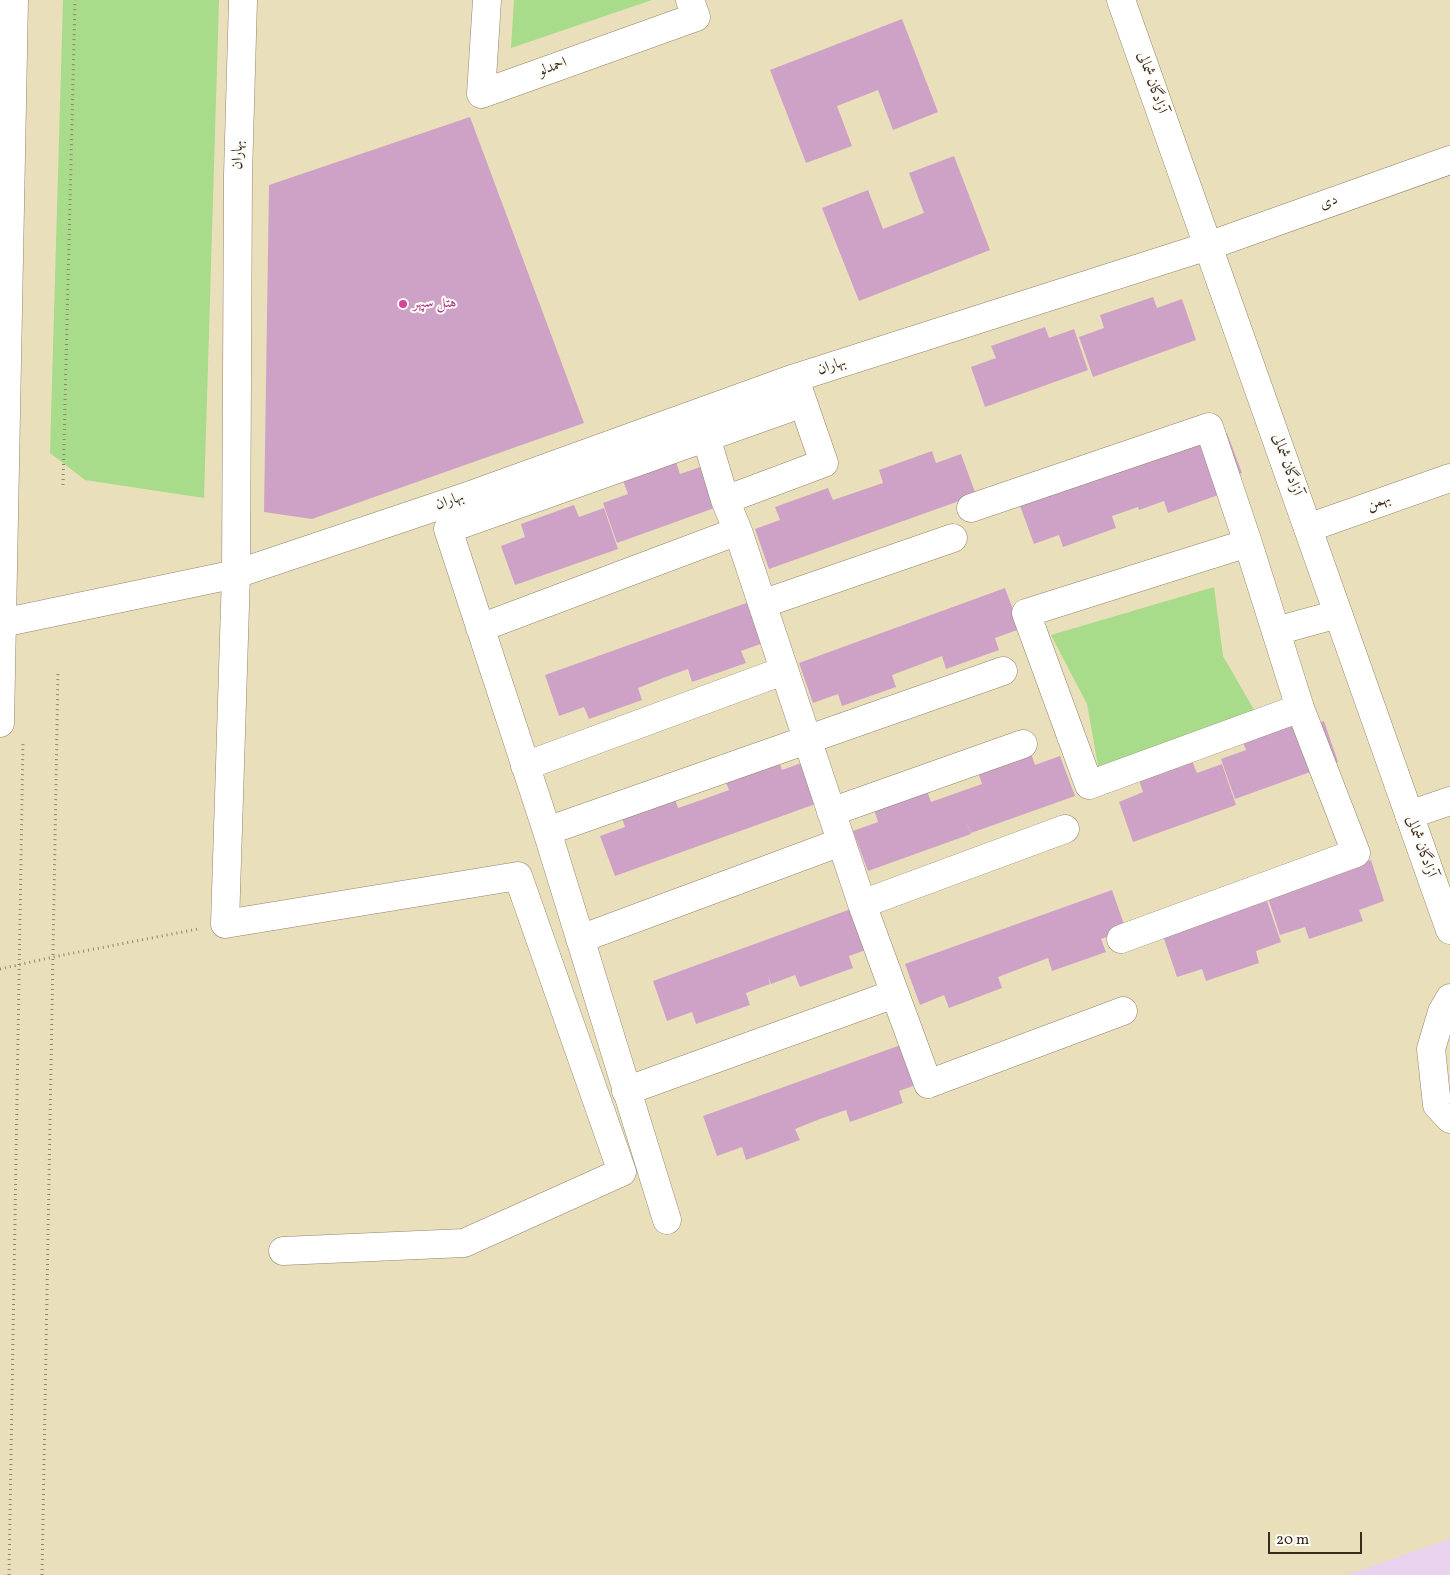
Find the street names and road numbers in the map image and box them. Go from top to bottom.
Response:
street label: آزادگان شمالی [1132,50,1170,116]
street label: احمدلو [536,55,570,81]
street label: بهاران [230,140,248,170]
street label: دی [1317,191,1341,215]
street label: بهاران [815,354,849,380]
street label: آزادگان شمالی [1267,432,1305,498]
street label: بهاران [433,489,467,515]
street label: بهمن [1365,491,1393,515]
street label: آزادگان شمالی [1401,814,1439,880]

